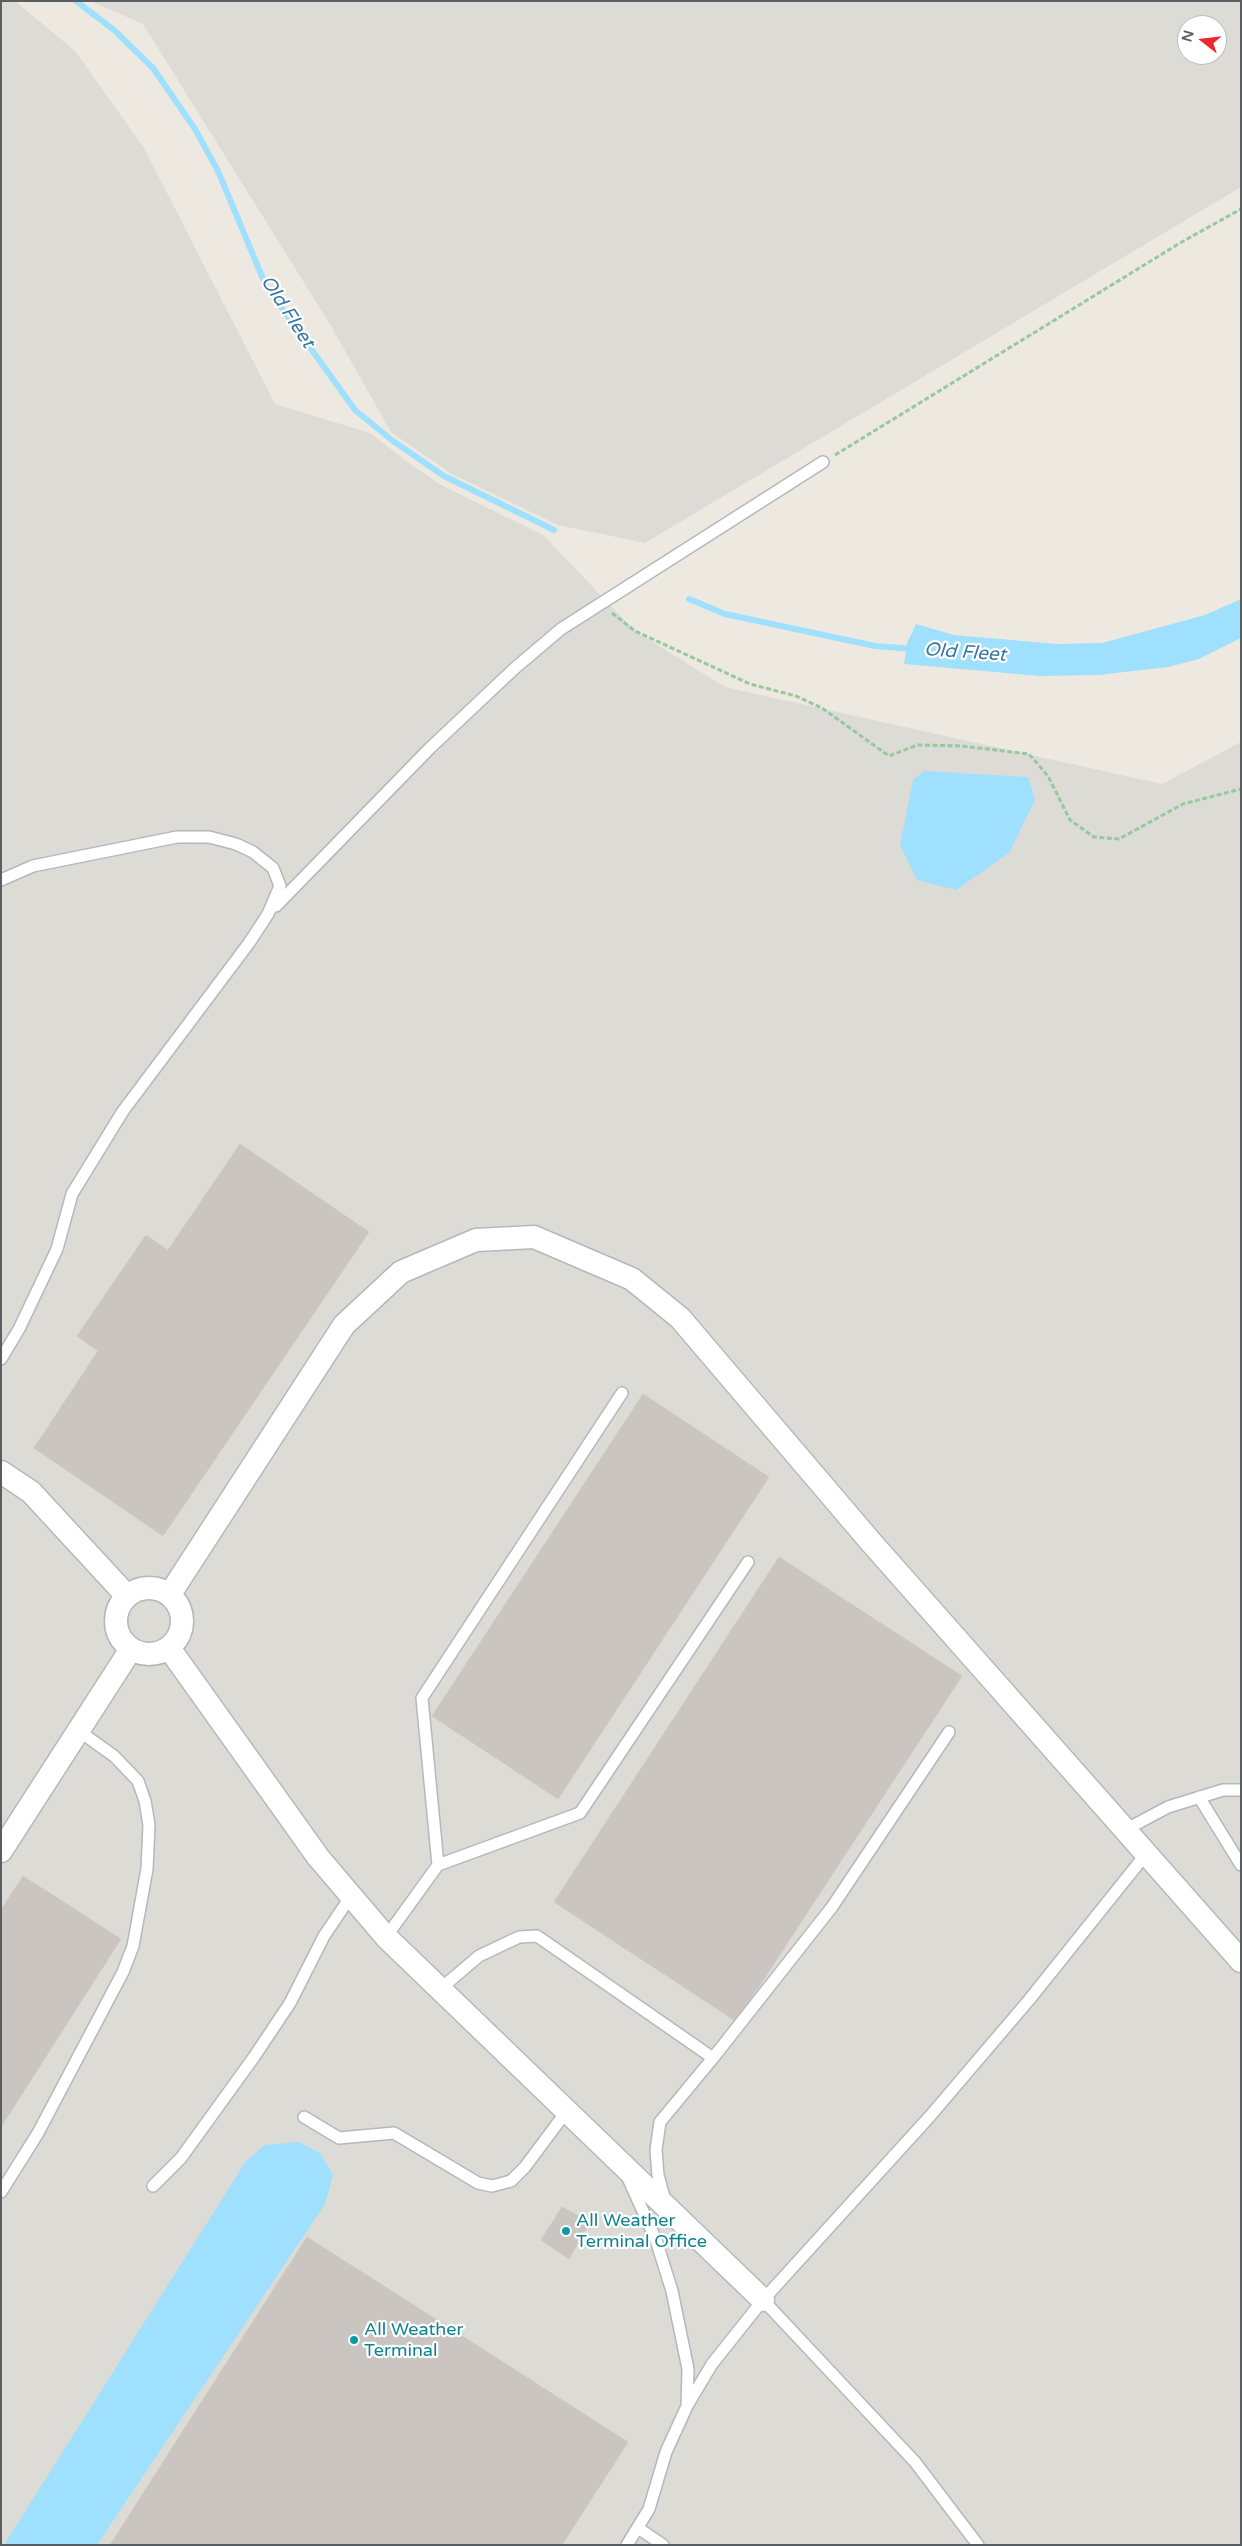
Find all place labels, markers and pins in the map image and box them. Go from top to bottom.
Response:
place label: All Weather Terminal Office [576,2210,707,2252]
marker: All Weather Terminal Office [560,2225,572,2237]
place label: All Weather Terminal [364,2319,463,2362]
marker: All Weather Terminal [348,2334,360,2346]

